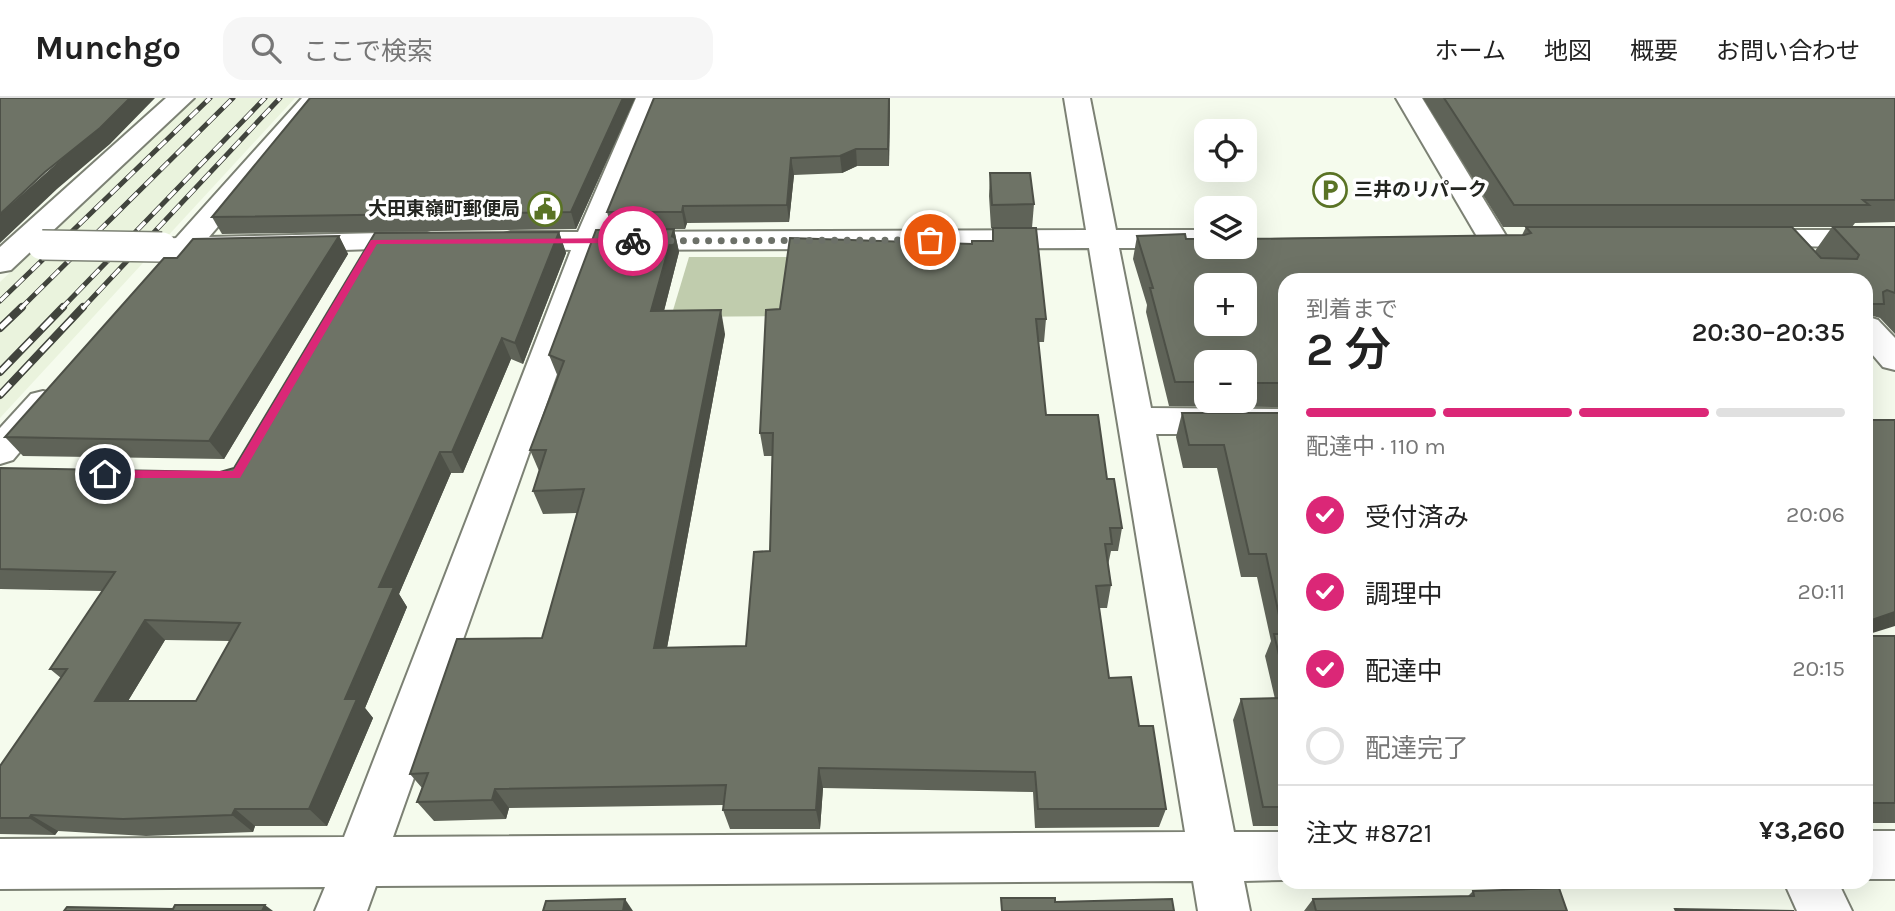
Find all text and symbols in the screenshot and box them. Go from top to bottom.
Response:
search box [223,17,713,80]
text: Munchgo [35,29,181,67]
icon: search [247,29,285,67]
text: ここで検索 [303,36,433,67]
text: ホーム [1435,37,1506,65]
text: 地図 [1544,37,1592,65]
text: 概要 [1630,37,1678,65]
text: お問い合わせ [1716,37,1860,65]
map controls [1194,119,1257,413]
button: locate [1194,119,1257,182]
parking icon: 三井のリパーク [1311,171,1349,209]
place label: 三井のリパーク [1354,179,1487,201]
public building icon: 大田東嶺町郵便局 [526,190,564,228]
button: layers [1194,196,1257,259]
place label: 大田東嶺町郵便局 [368,198,520,220]
courier [598,206,668,276]
pin [900,210,960,270]
icon: bag [911,221,949,259]
icon: bike [614,222,652,260]
button: + [1194,273,1257,336]
text: 到着まで [1306,296,1398,323]
text: 20:30–20:35 [1692,317,1845,348]
text: 2 分 [1306,323,1391,377]
button: − [1194,350,1257,413]
text: 配達中 · 110 m [1306,433,1446,460]
pin [75,444,135,504]
icon: home [86,455,124,493]
icon: check [1306,496,1344,534]
text: 20:06 [1786,501,1845,528]
text: 受付済み [1365,502,1469,533]
icon: check [1306,573,1344,611]
text: 20:11 [1798,578,1845,605]
text: 調理中 [1365,579,1443,610]
icon: check [1306,650,1344,688]
text: 20:15 [1792,655,1845,682]
text: 配達中 [1365,656,1443,687]
text: 配達完了 [1365,733,1469,764]
text: ¥3,260 [1759,815,1845,846]
text: 注文 #8721 [1306,818,1432,849]

